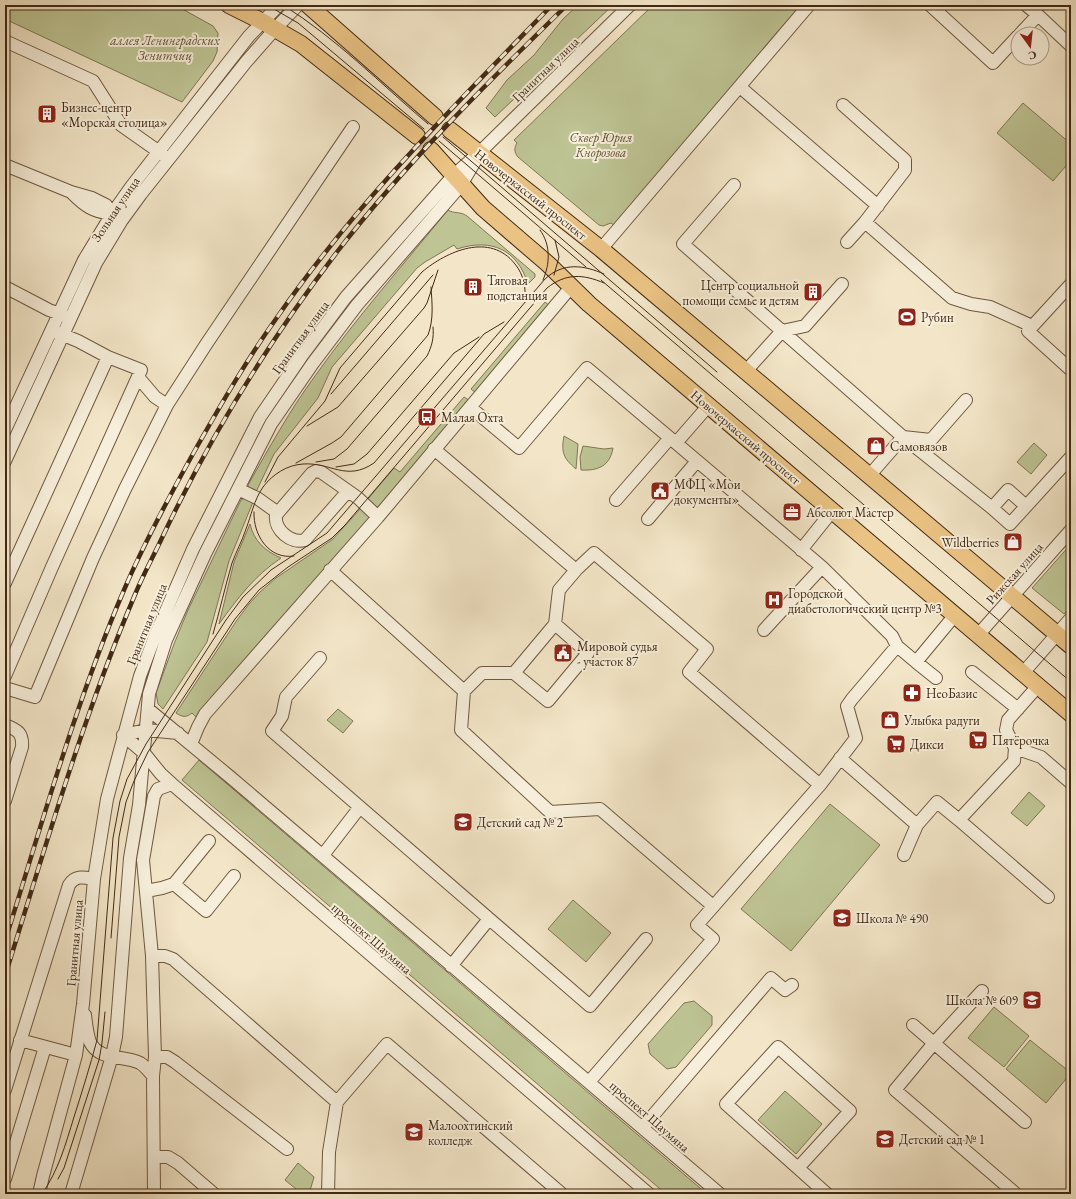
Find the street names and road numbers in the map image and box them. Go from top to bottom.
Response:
street label: Гранитная улица [508,33,583,106]
street label: Новочеркасский проспект [471,145,591,244]
street label: Зольная улица [87,173,144,245]
street label: Гранитная улица [268,297,333,377]
street label: Новочеркасский проспект [687,386,805,489]
street label: Рижская улица [982,538,1047,608]
street label: Гранитная улица [122,580,171,668]
street label: Гранитная улица [62,898,87,987]
street label: проспект Шаумяна [328,899,416,978]
street label: проспект Шаумяна [606,1077,694,1156]

